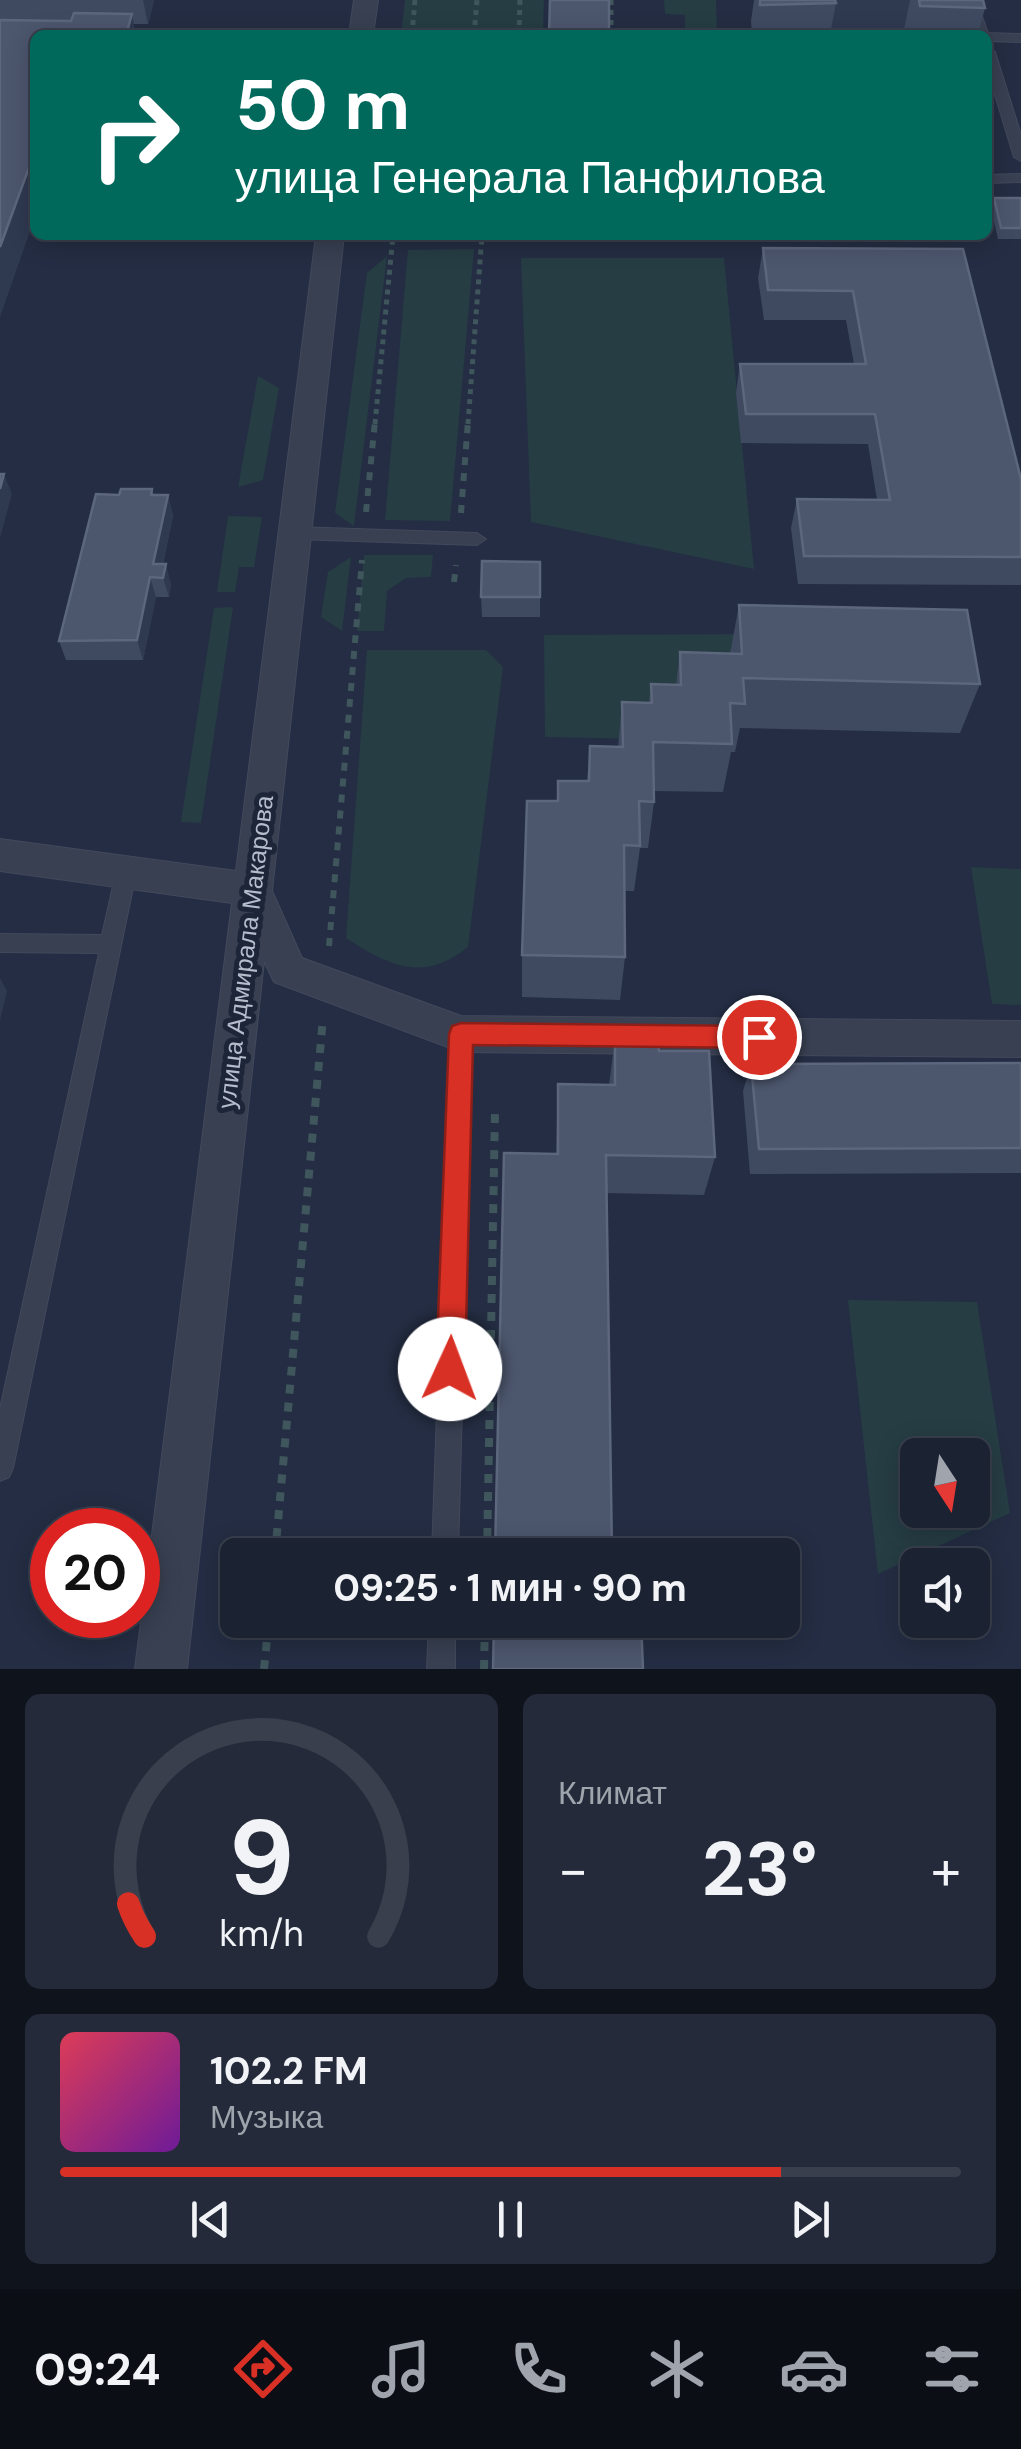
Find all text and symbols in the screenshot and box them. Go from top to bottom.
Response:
text: 50 m [235,60,410,151]
icon: right [70,70,200,200]
text: улица Генерала Панфилова [235,148,825,207]
street label: улица Адмирала Макарова [210,793,281,1111]
pin [717,995,802,1080]
icon: arrive [732,1010,787,1065]
position arrow [398,1317,502,1421]
north arrow [900,1438,990,1528]
map controls [900,1438,990,1638]
speed limit sign: 20 [30,1508,160,1638]
button: sound [900,1548,990,1638]
text: 09:25 · 1 мин · 90 m [333,1563,687,1613]
text: Климат [558,1772,667,1814]
text: 9 [228,1791,295,1926]
text: 23° [702,1821,817,1918]
text: − [558,1834,588,1906]
text: + [931,1834,961,1906]
text: km/h [219,1911,304,1957]
text: 102.2 FM [210,2046,368,2096]
text: Музыка [210,2096,323,2138]
icon: previous [183,2192,238,2247]
icon: pause [483,2192,538,2247]
icon: next [783,2192,838,2247]
icon: directions [228,2334,298,2404]
icon: music [366,2334,436,2404]
icon: phone [504,2334,574,2404]
icon: climate [642,2334,712,2404]
icon: car [779,2334,849,2404]
icon: filters [917,2334,987,2404]
text: 09:24 [34,2340,160,2399]

